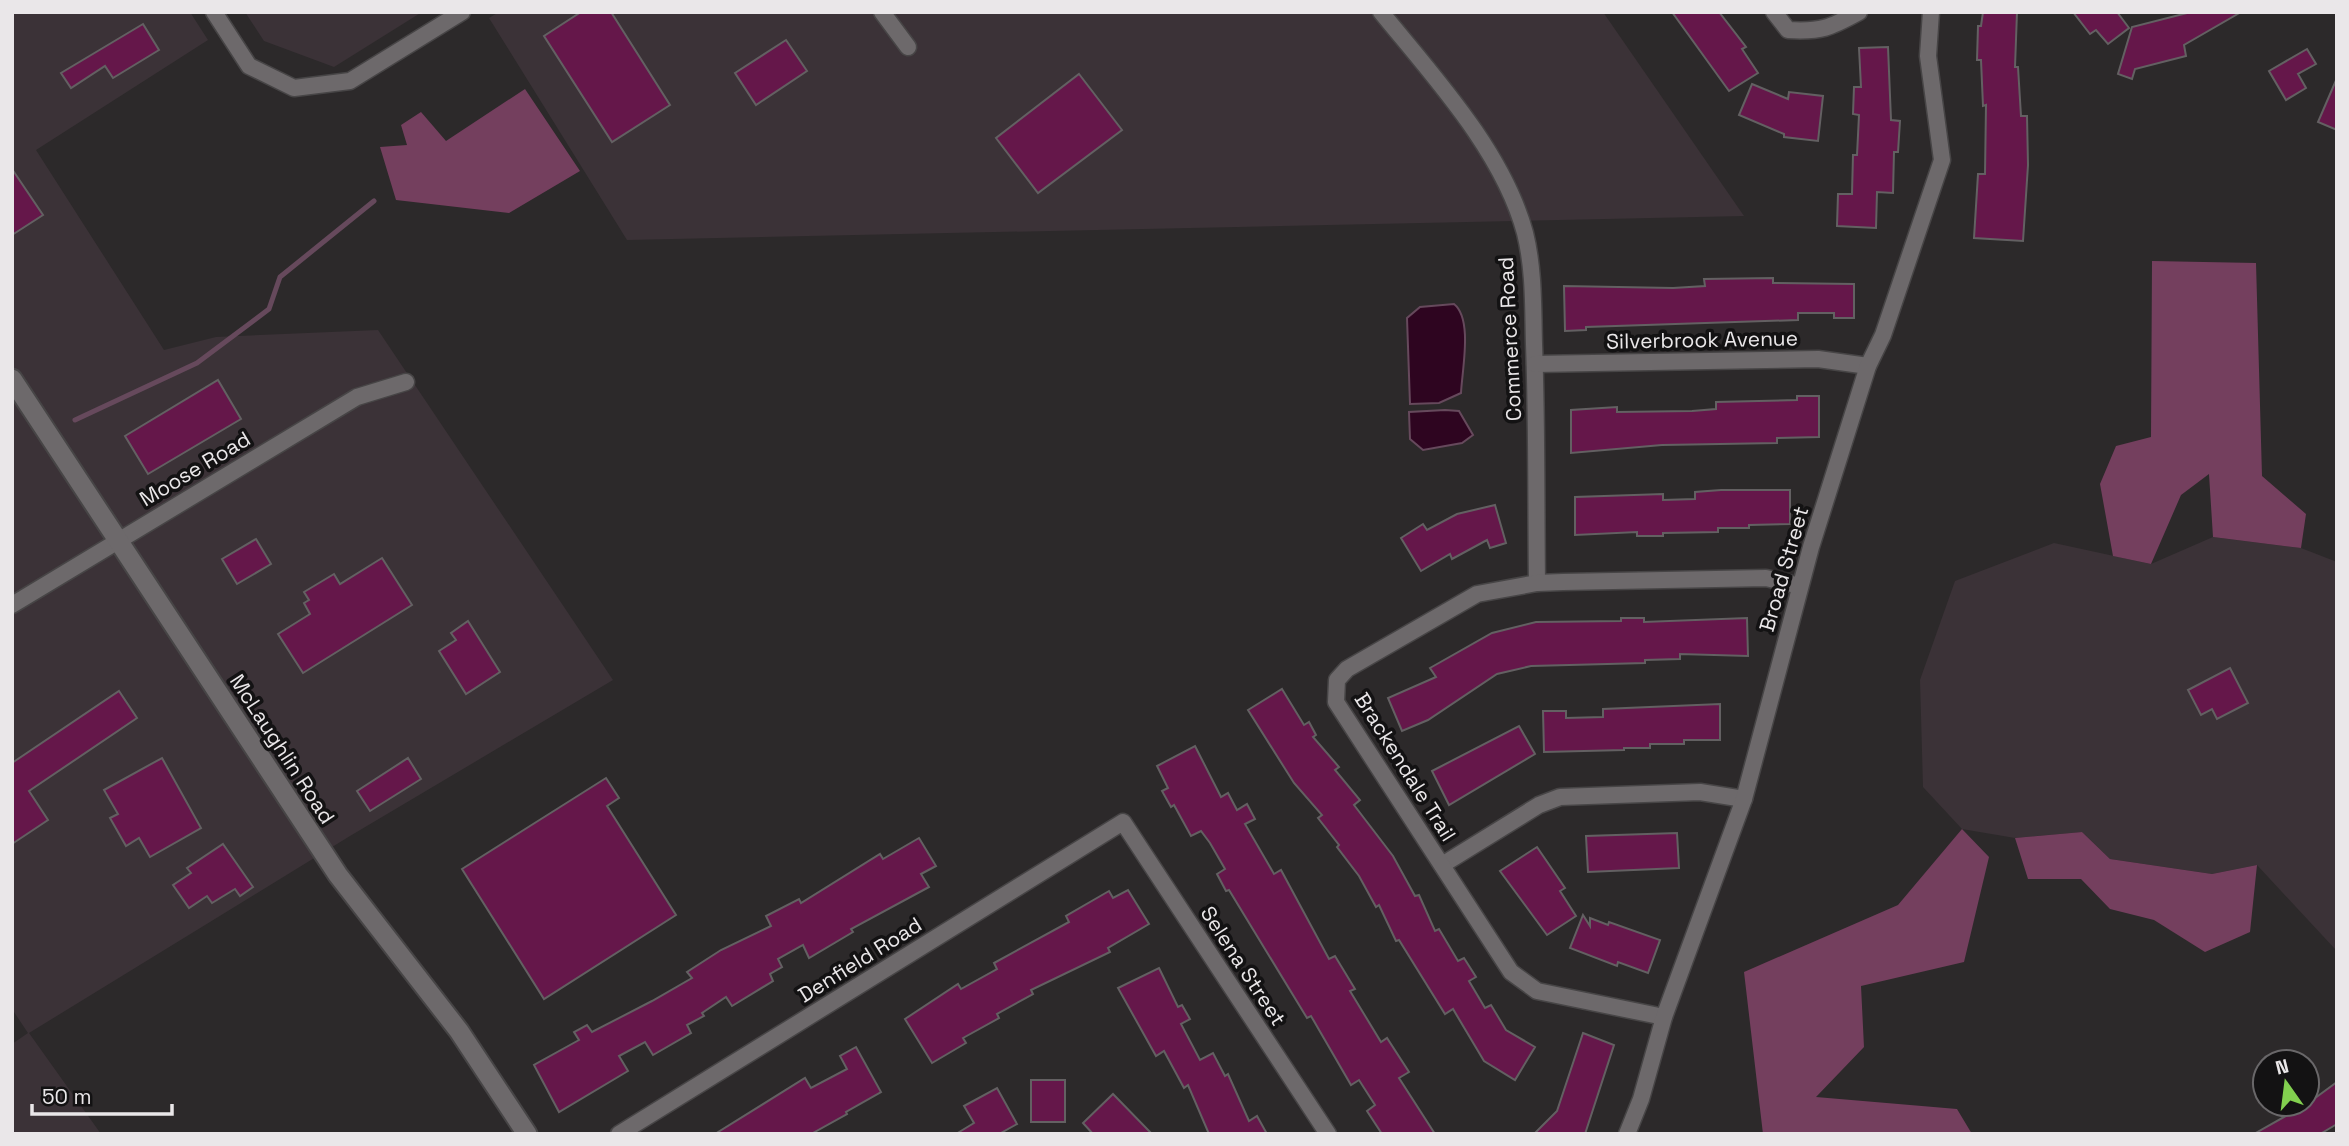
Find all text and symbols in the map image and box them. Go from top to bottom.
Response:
street label: Commerce Road [1492,256,1527,422]
street label: Silverbrook Avenue [1606,324,1798,355]
street label: Moose Road [134,425,255,512]
street label: Broad Street [1753,503,1814,635]
street label: McLaughlin Road [224,669,341,829]
street label: Brackendale Trail [1349,687,1462,846]
street label: Selena Street [1195,901,1292,1031]
street label: Denfield Road [793,911,927,1008]
north arrow [2251,1048,2321,1118]
text: N [2273,1053,2291,1081]
scale bar [32,1072,172,1116]
text: 50 m [42,1083,92,1110]

